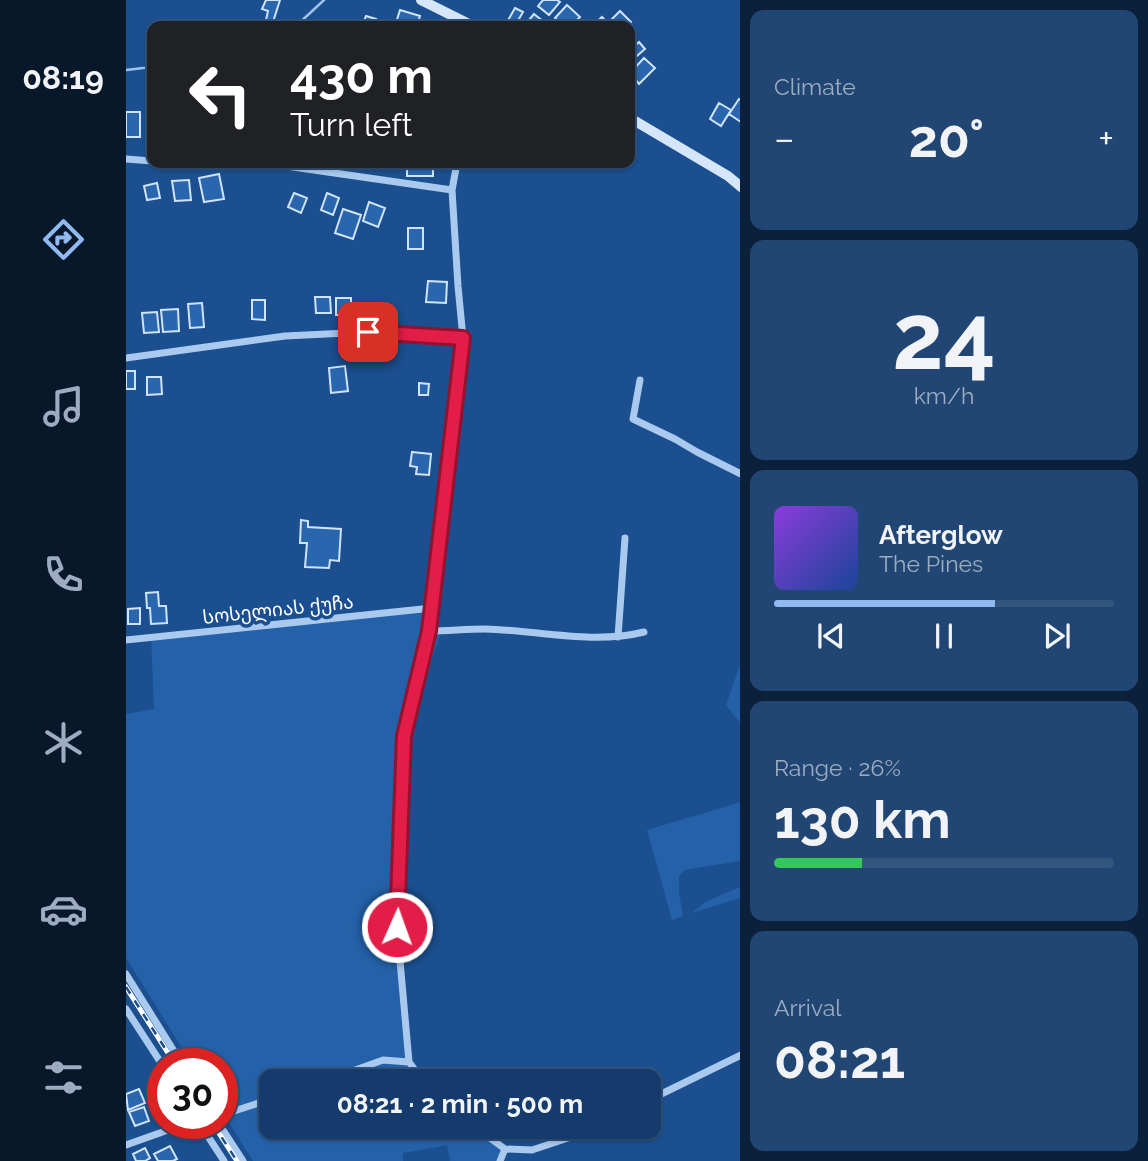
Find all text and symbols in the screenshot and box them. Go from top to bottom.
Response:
text: 430 m [290,47,433,104]
icon: left [175,49,266,140]
text: 08:19 [22,59,104,96]
text: Climate [774,73,856,100]
text: Turn left [290,106,412,143]
text: 20° [909,108,984,169]
text: − [774,116,794,161]
text: + [1098,116,1114,161]
icon: directions [39,215,88,264]
text: 24 [892,283,996,390]
pin [338,302,398,362]
icon: arrive [349,313,387,351]
icon: music [39,382,88,431]
text: km/h [914,382,974,409]
text: Afterglow [879,520,1003,550]
icon: phone [39,550,88,599]
text: The Pines [879,550,983,577]
street label: სოსელიას ქუჩა [201,590,355,630]
icon: previous [812,617,850,655]
icon: pause [925,617,963,655]
icon: next [1038,617,1076,655]
icon: climate [39,718,88,767]
text: Range · 26% [774,754,901,781]
text: 130 km [774,789,951,850]
icon: car [39,885,88,934]
position arrow [360,890,434,964]
text: Arrival [774,994,841,1021]
text: 08:21 [774,1029,905,1090]
speed limit sign: 30 [147,1048,238,1139]
icon: filters [39,1053,88,1102]
text: 08:21 · 2 min · 500 m [337,1089,583,1119]

